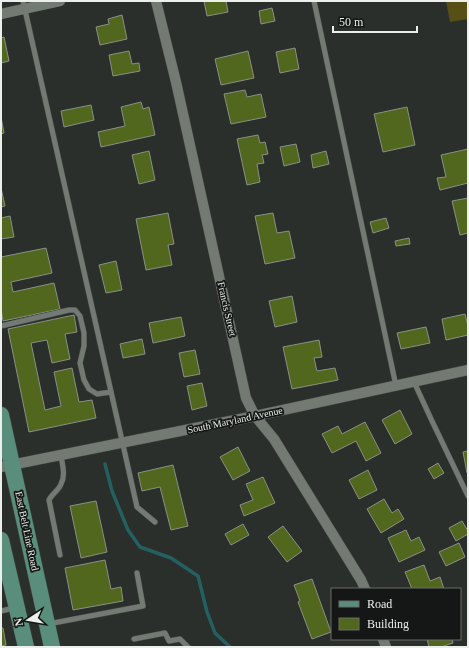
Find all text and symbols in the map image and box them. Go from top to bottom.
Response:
scale bar [333,8,417,34]
text: 50 m [339,15,364,29]
street label: Francis Street [215,281,239,337]
street label: South Maryland Avenue [186,404,284,435]
street label: East Belt Line Road [13,490,41,572]
legend [331,588,461,640]
text: Road [367,597,392,611]
north arrow [8,600,48,640]
text: N [12,617,25,627]
text: Building [367,617,409,631]

